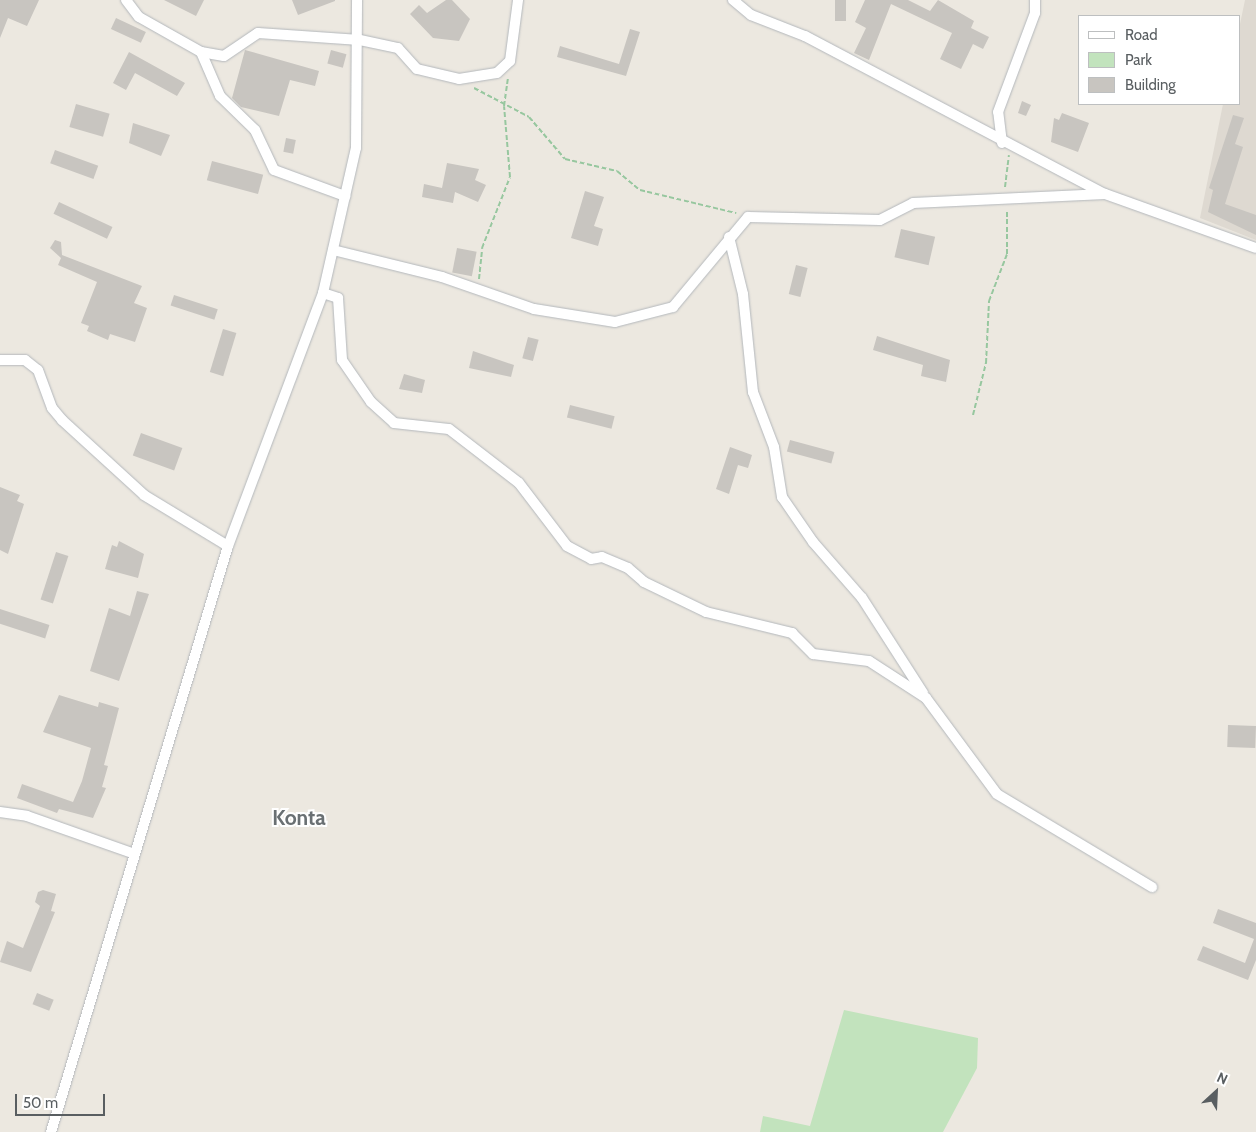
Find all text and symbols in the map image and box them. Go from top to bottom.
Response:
legend [1078,15,1241,105]
text: Road [1125,26,1158,44]
text: Park [1125,51,1152,69]
text: Building [1125,76,1176,94]
district label: Konta [272,805,326,831]
north arrow [1191,1067,1241,1117]
text: N [1214,1068,1231,1089]
scale bar [18,1084,108,1116]
text: 50 m [23,1094,58,1112]

